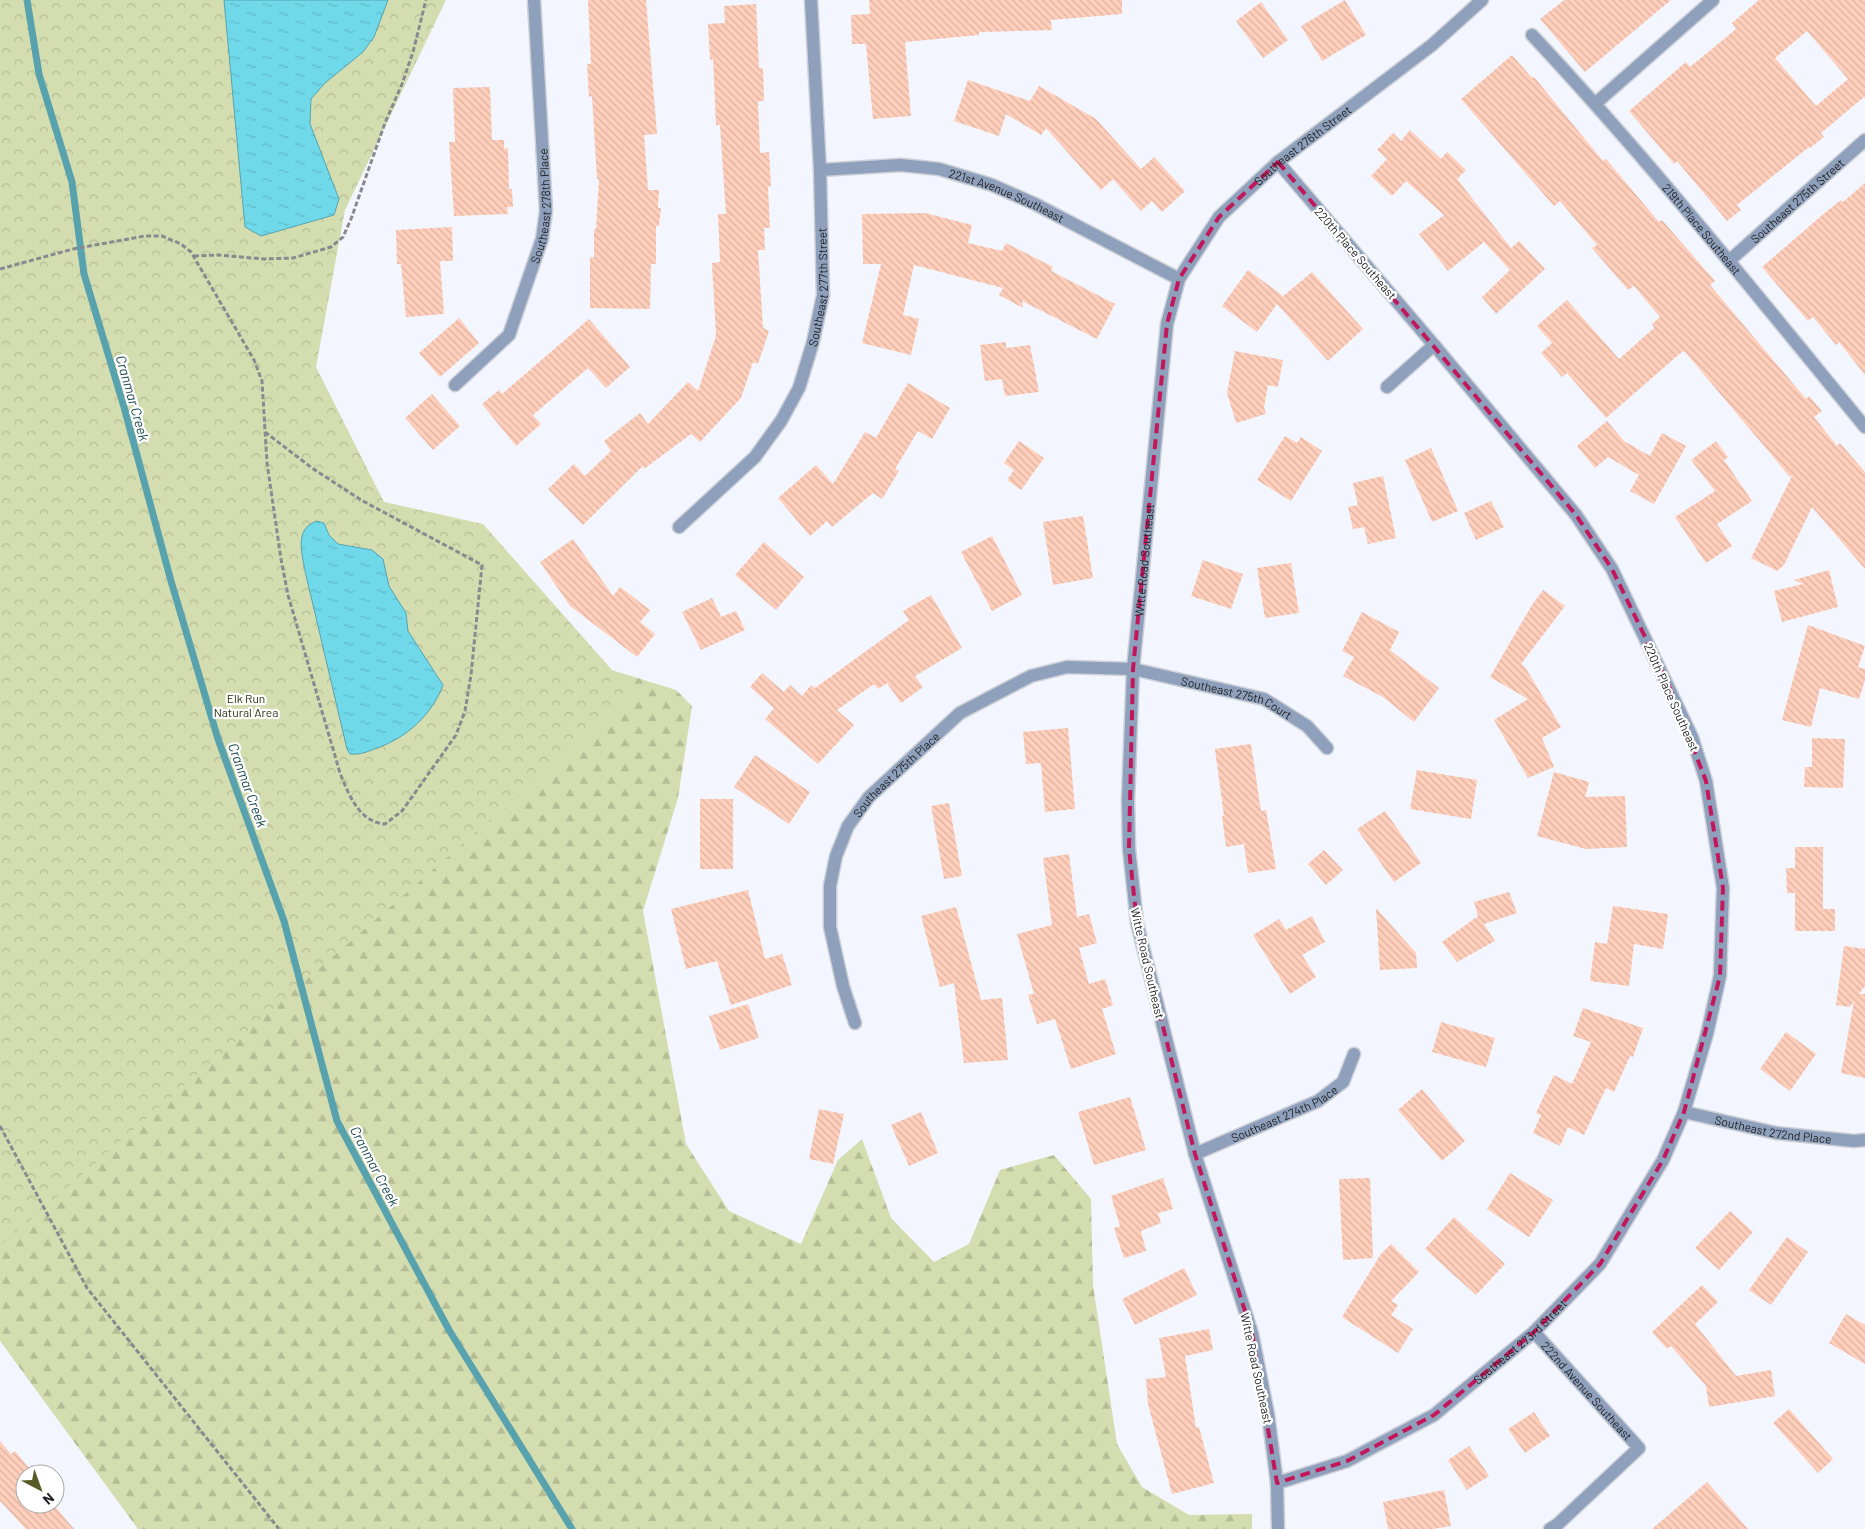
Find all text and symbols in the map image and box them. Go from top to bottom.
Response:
street label: Southeast 276th Street [1251,102,1354,188]
street label: Southeast 278th Place [527,148,553,265]
street label: Southeast 275th Street [1747,155,1847,246]
street label: 221st Avenue Southeast [947,165,1067,225]
street label: 219th Place Southeast [1660,181,1744,277]
street label: 220th Place Southeast [1312,204,1400,302]
street label: Southeast 277th Street [805,227,830,348]
water label: Cranmar Creek [113,353,153,443]
street label: Witte Road Southeast [1131,503,1156,617]
street label: 220th Place Southeast [1642,641,1702,753]
street label: Southeast 275th Court [1180,673,1295,722]
park label: Elk Run Natural Area [214,691,278,719]
street label: Southeast 275th Place [850,729,942,820]
water label: Cranmar Creek [225,741,271,830]
street label: Witte Road Southeast [1128,906,1168,1020]
street label: Southeast 274th Place [1229,1082,1340,1145]
street label: Southeast 272nd Place [1713,1112,1832,1146]
water label: Cranmar Creek [347,1123,403,1209]
street label: Southeast 273rd Street [1470,1296,1569,1386]
street label: Witte Road Southeast [1238,1311,1276,1425]
street label: 222nd Avenue Southeast [1539,1338,1635,1443]
north arrow [15,1464,65,1514]
text: N [40,1490,58,1509]

